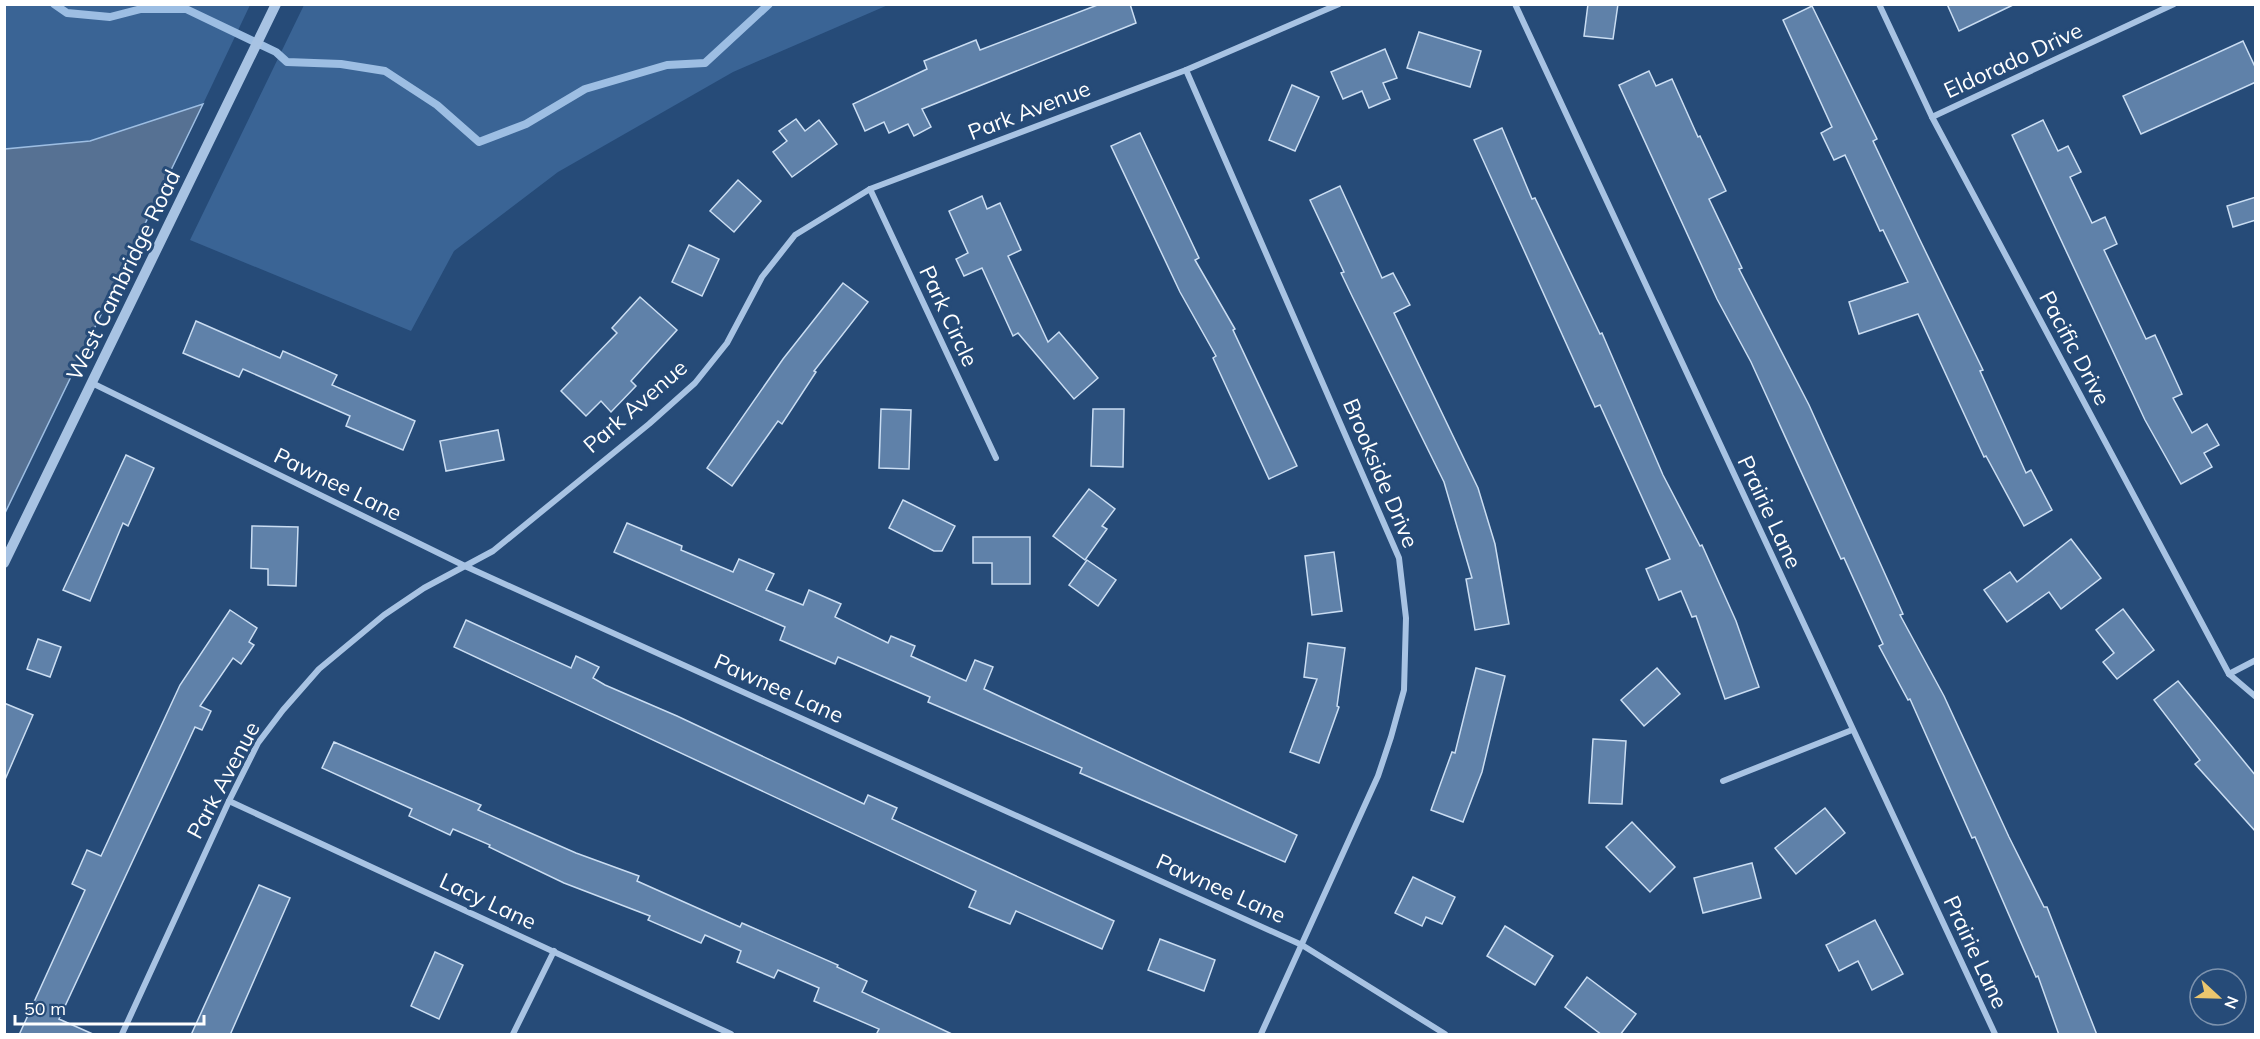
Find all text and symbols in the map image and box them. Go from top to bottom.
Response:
street label: Eldorado Drive [1939,16,2087,104]
street label: Park Avenue [964,74,1094,146]
street label: West Cambridge Road [60,165,186,385]
street label: Park Circle [913,261,985,371]
street label: Pacific Drive [2033,286,2117,410]
street label: Park Avenue [577,353,693,459]
street label: Brookside Drive [1337,394,1425,552]
street label: Pawnee Lane [270,441,406,527]
street label: Prairie Lane [1732,451,1808,573]
street label: Pawnee Lane [710,647,848,729]
street label: Park Avenue [180,717,266,843]
street label: Pawnee Lane [1152,847,1290,929]
street label: Lacy Lane [435,866,541,936]
street label: Prairie Lane [1938,891,2014,1013]
north arrow [2188,967,2248,1027]
scale bar [15,988,204,1026]
text: N [2220,993,2243,1012]
text: 50 m [24,997,66,1020]

